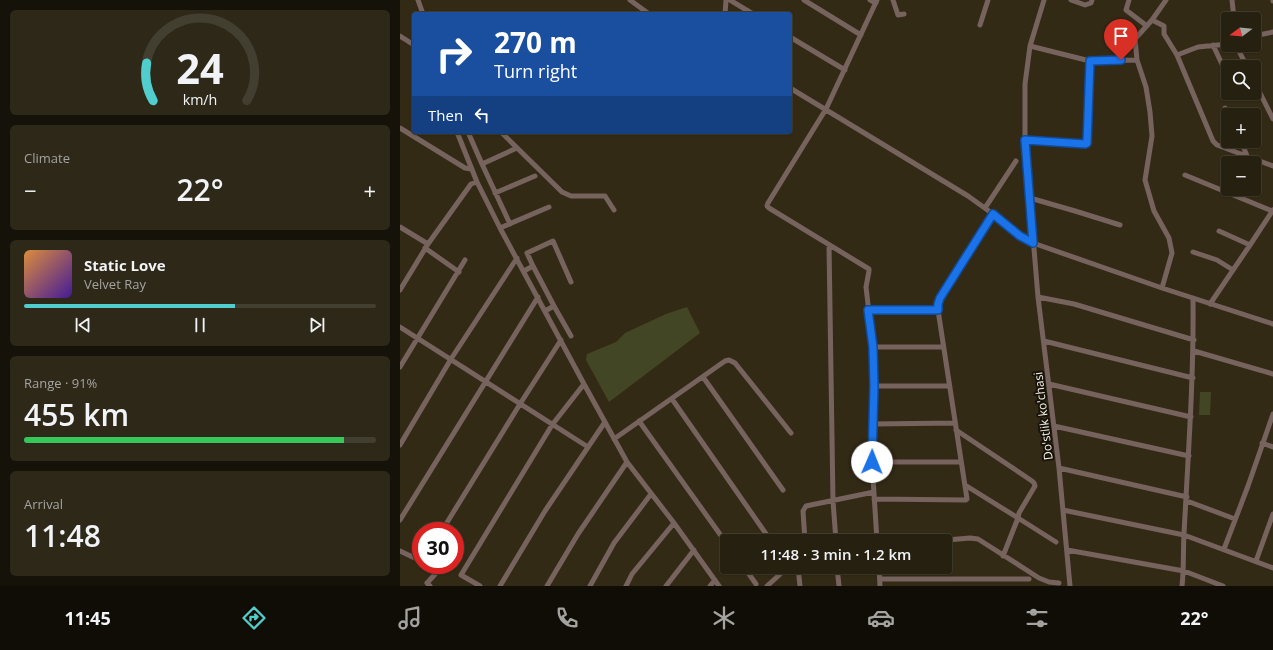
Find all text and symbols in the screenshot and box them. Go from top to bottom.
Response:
north arrow [1221,12,1261,52]
map controls [1221,12,1261,196]
pin [1104,19,1138,60]
text: 270 m [494,23,577,61]
icon: arrive [1110,25,1132,47]
icon: right [428,28,480,80]
text: 24 [176,39,224,95]
text: Turn right [494,59,577,83]
button: search [1221,60,1261,100]
text: km/h [183,89,217,108]
icon: left [471,104,493,126]
text: Then [428,105,463,125]
button: + [1221,108,1261,148]
text: Climate [24,149,70,167]
button: − [1221,156,1261,196]
text: 22° [176,169,224,210]
text: − [24,175,37,205]
text: + [363,175,376,205]
text: Static Love [84,255,166,275]
text: Velvet Ray [84,275,146,293]
icon: previous [72,314,94,336]
icon: pause [189,314,211,336]
icon: next [306,314,328,336]
street label: Do'stlik ko'chasi [1029,371,1057,461]
text: Range · 91% [24,374,97,392]
text: 455 km [24,394,129,435]
position arrow [851,441,893,483]
text: Arrival [24,495,63,513]
text: 11:48 [24,515,101,556]
speed limit sign: 30 [412,522,464,574]
text: 11:48 · 3 min · 1.2 km [761,544,911,564]
icon: directions [240,604,268,632]
icon: music [396,604,424,632]
icon: phone [553,604,581,632]
icon: climate [710,604,738,632]
icon: car [867,604,895,632]
icon: filters [1023,604,1051,632]
text: 11:45 [64,606,111,630]
text: 22° [1180,606,1209,630]

